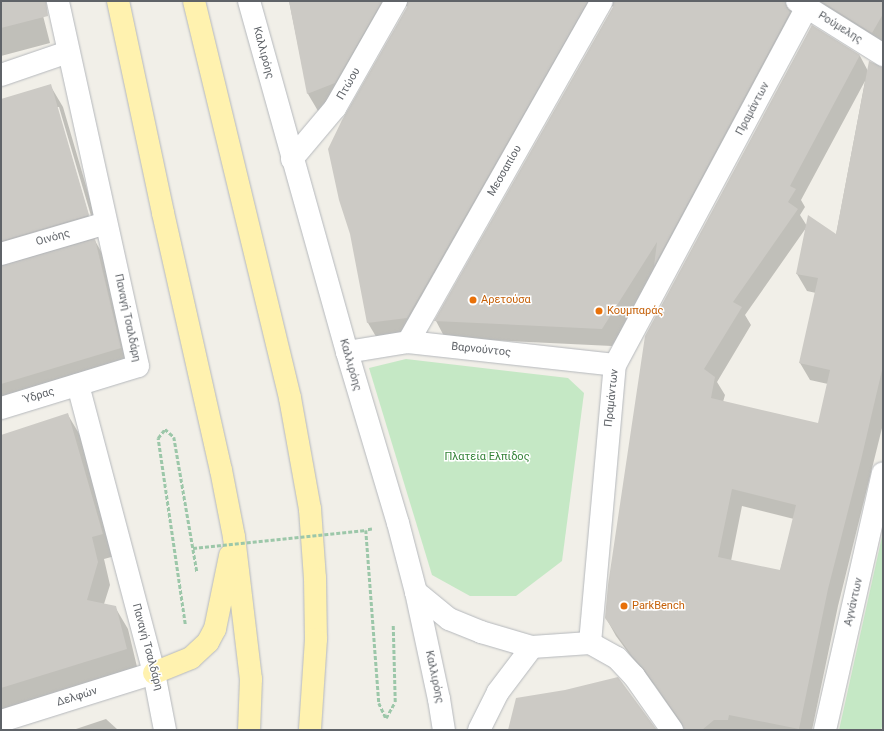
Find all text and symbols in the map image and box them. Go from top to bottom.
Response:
street label: Ρούμελης [815,9,865,47]
street label: Καλλιρόης [250,25,276,81]
street label: Πτώου [335,66,363,102]
street label: Πραμάντων [734,80,772,138]
street label: Μεσσαπίου [485,143,525,199]
street label: Οινόης [35,227,71,249]
street label: Παναγή Τσαλδάρη [111,273,143,363]
place label: Αρετούσα [481,293,531,307]
marker: Αρετούσα [468,295,478,305]
place label: Κουμπαράς [607,304,663,318]
marker: Κουμπαράς [594,306,604,316]
street label: Καλλιρόης [336,337,364,393]
street label: Βαρνούντος [450,340,512,360]
street label: Πραμάντων [602,368,622,428]
street label: Ύδρας [22,385,56,407]
park label: Πλατεία Ελπίδος [444,450,530,464]
street label: Αγνάντων [842,576,866,628]
place label: ParkBench [632,599,685,613]
marker: ParkBench [619,601,629,611]
street label: Παναγή Τσαλδάρη [129,602,165,692]
street label: Καλλιρόης [422,649,446,705]
street label: Δελφών [55,685,99,709]

